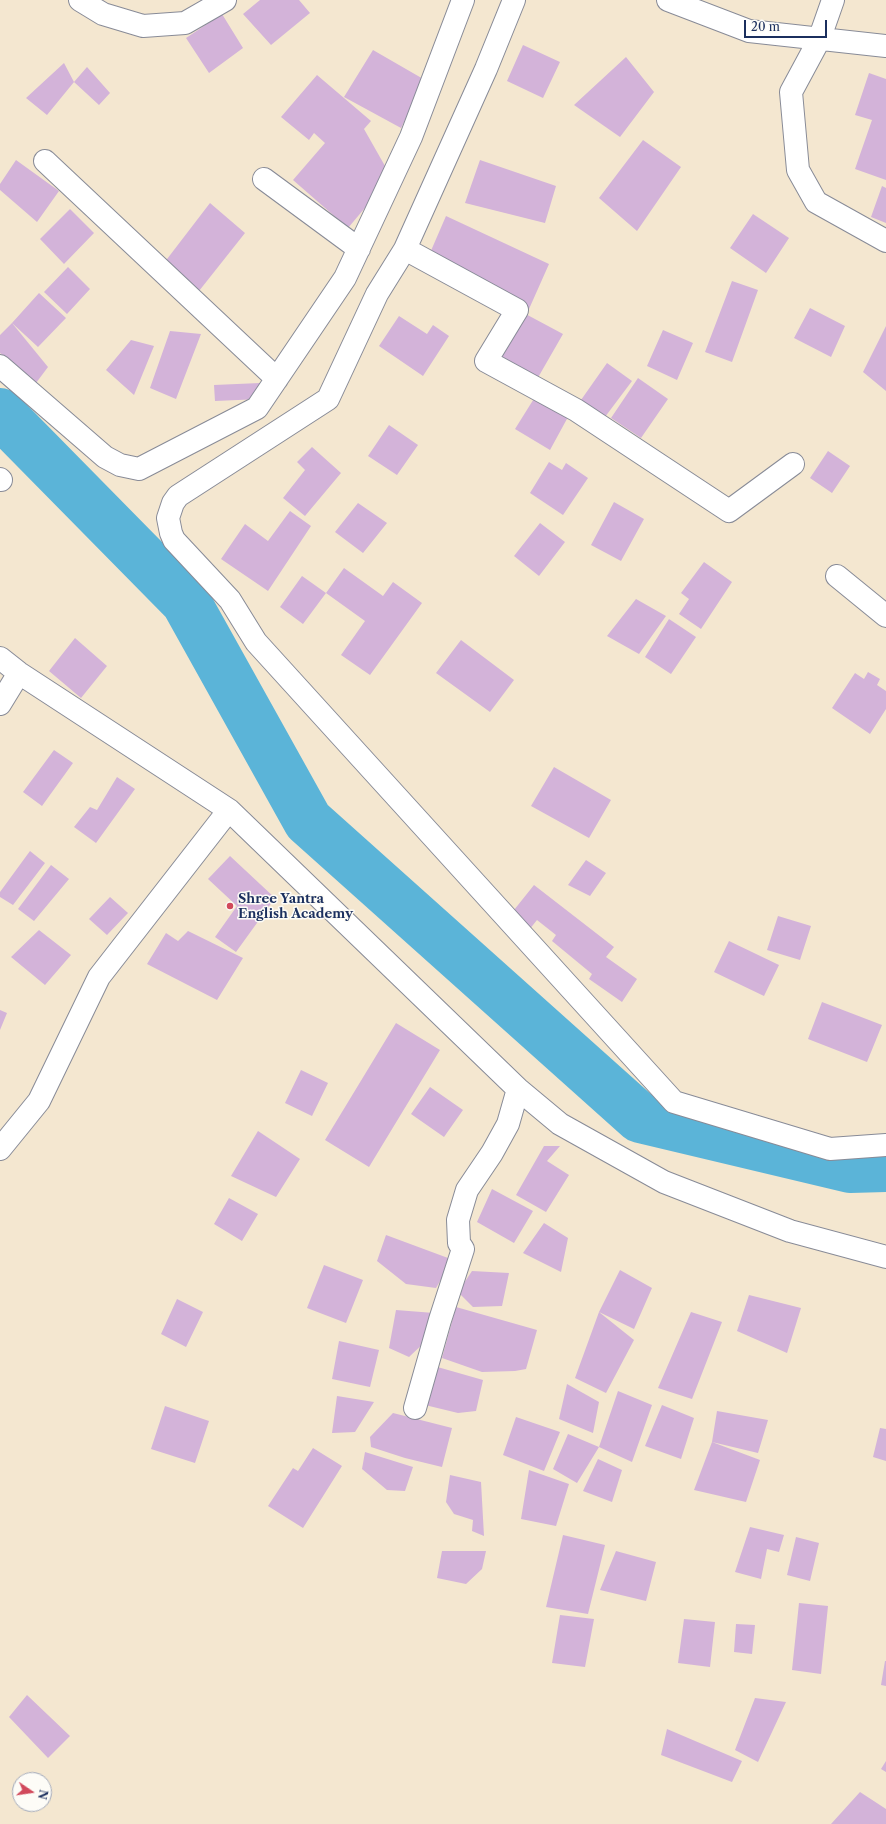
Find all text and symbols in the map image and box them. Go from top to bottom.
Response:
scale bar [746,12,829,38]
text: 20 m [751,19,780,34]
place label: Shree Yantra English Academy [238,891,353,922]
marker: Shree Yantra English Academy [225,901,235,911]
north arrow [12,1772,52,1812]
text: N [35,1788,51,1801]

